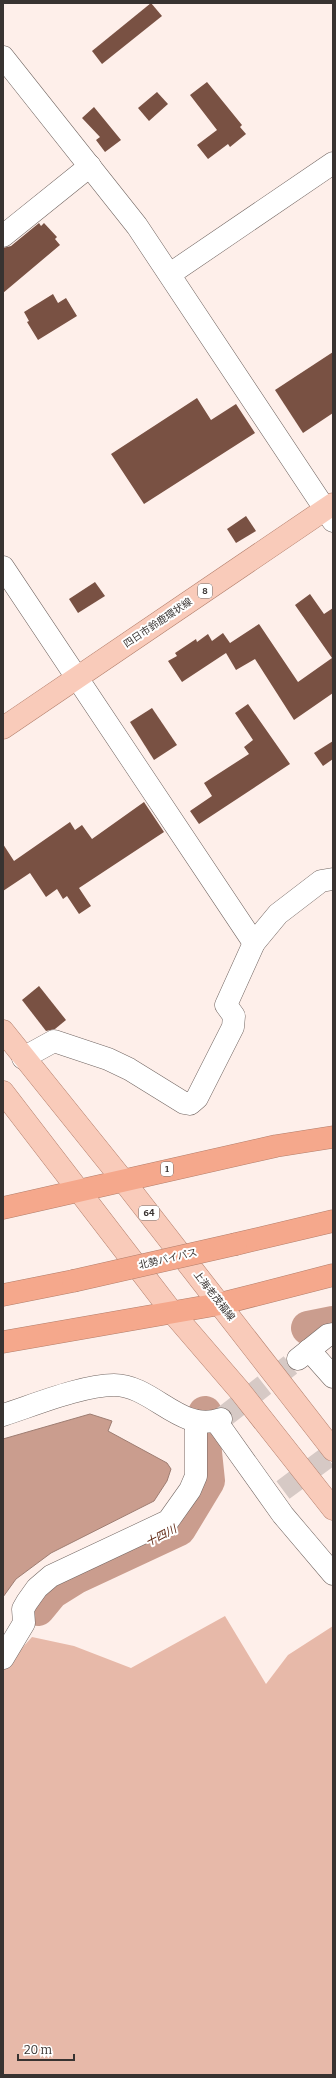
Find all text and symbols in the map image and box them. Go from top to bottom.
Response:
road number: 8 [198,584,212,598]
street label: 四日市鈴鹿環状線 [121,596,195,650]
road number: 1 [161,1162,173,1176]
road number: 64 [139,1206,159,1220]
street label: 北勢バイパス [138,1246,198,1272]
street label: 上海老茂福線 [191,1269,237,1323]
water label: 十四川 [143,1522,180,1549]
scale bar [18,2036,74,2062]
text: 20 m [24,2043,53,2057]

